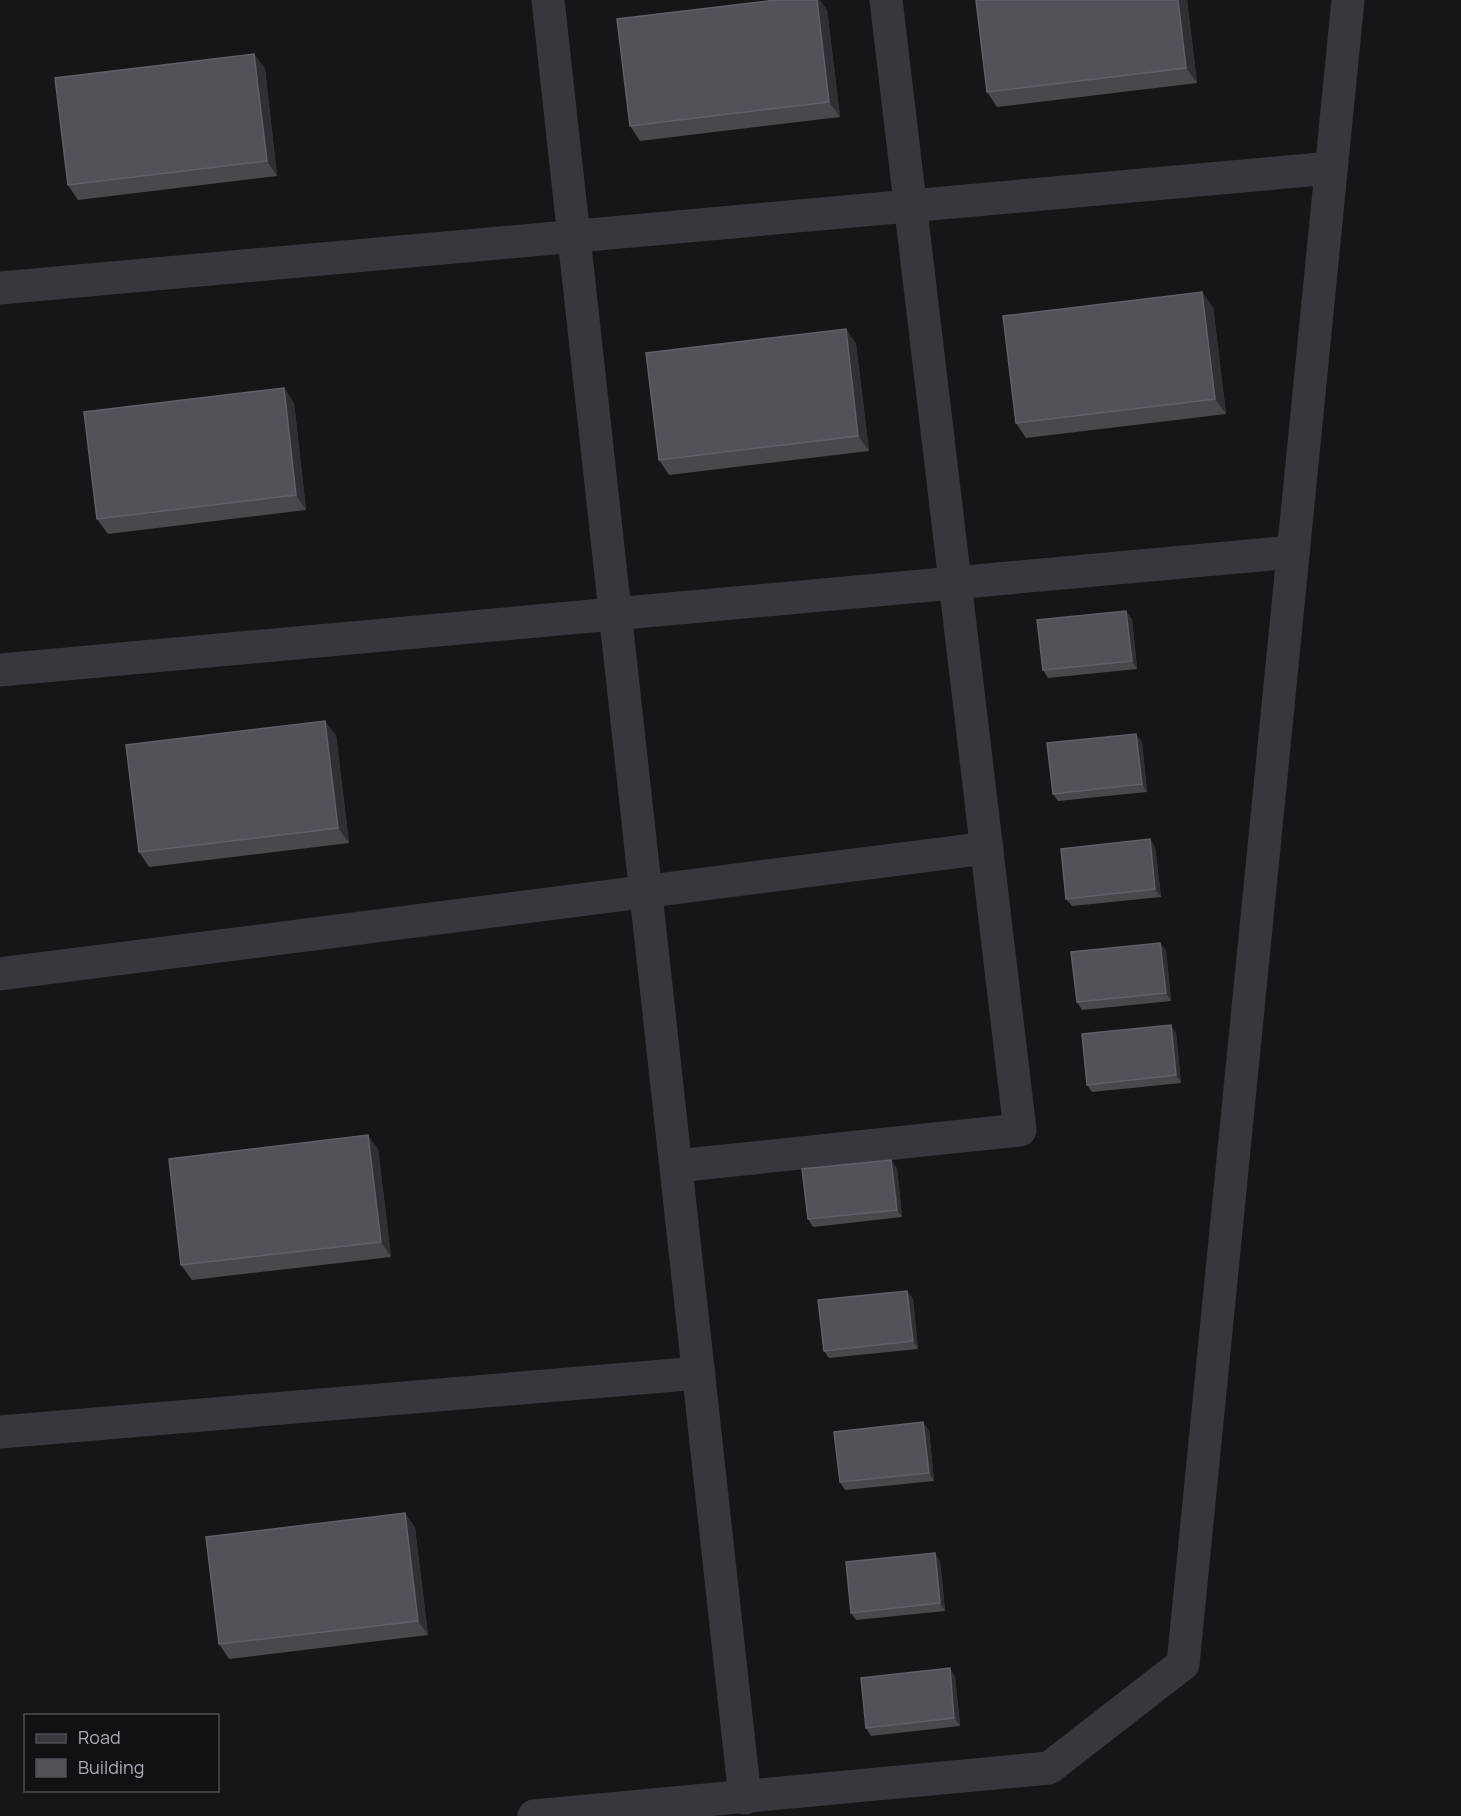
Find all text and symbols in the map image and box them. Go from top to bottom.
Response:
legend [24,1714,219,1792]
text: Road [78,1725,121,1749]
text: Building [78,1755,144,1779]

